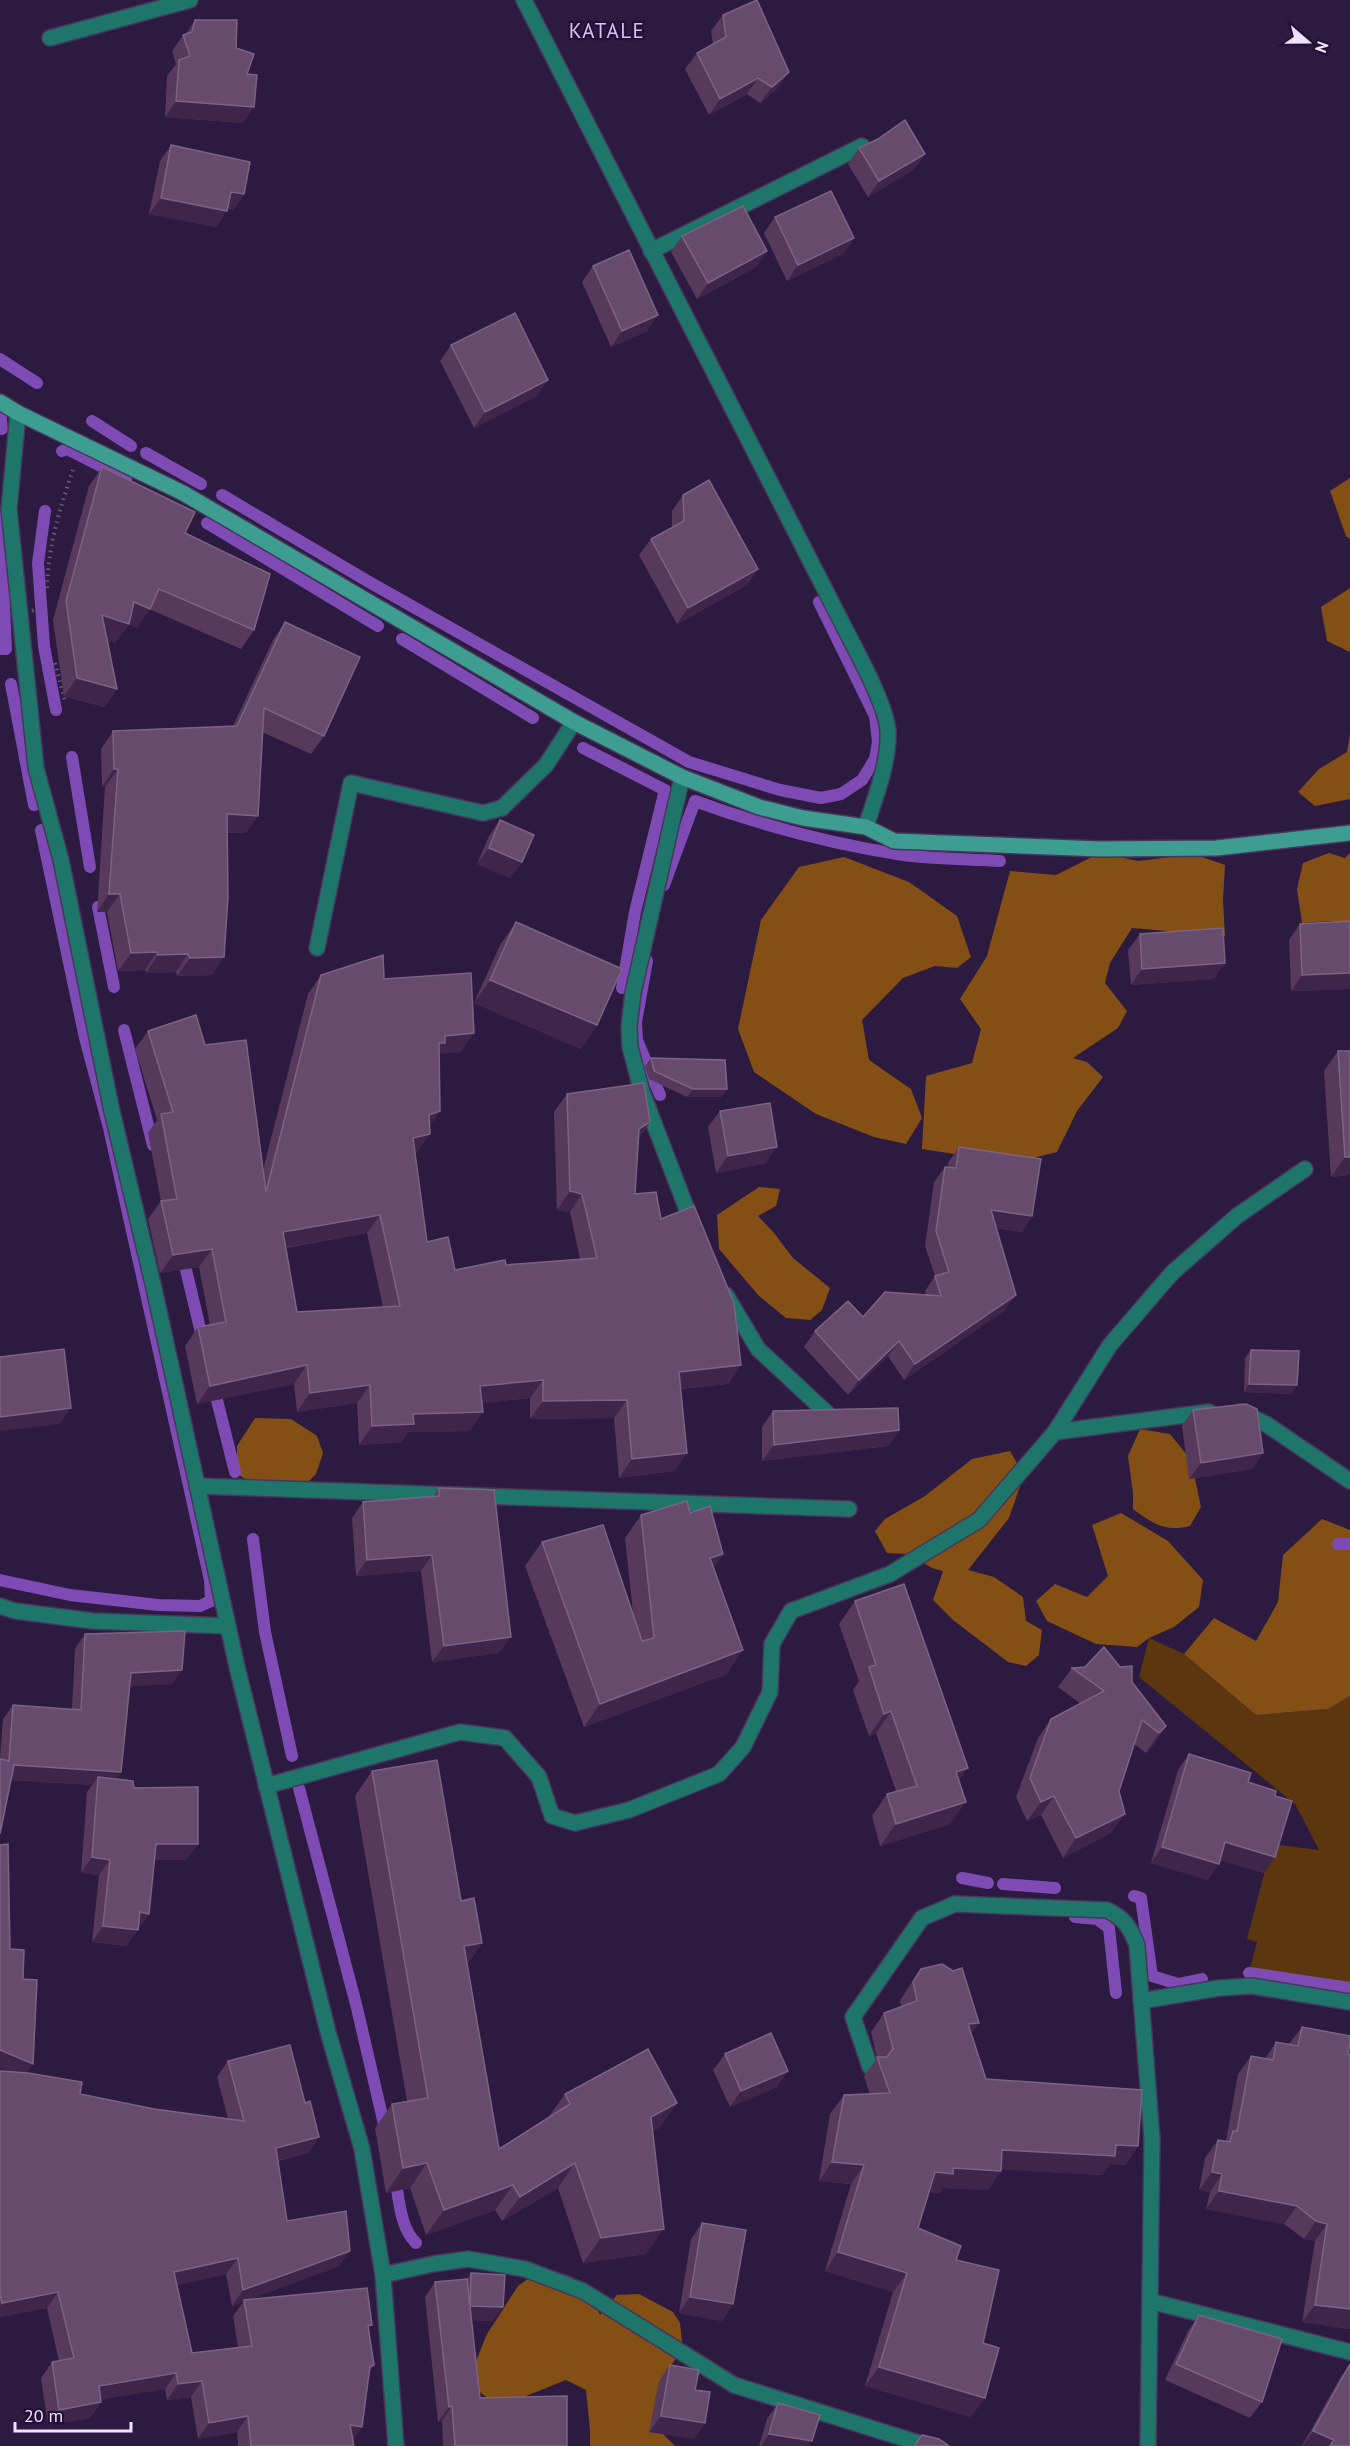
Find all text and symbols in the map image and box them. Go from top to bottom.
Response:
north arrow [1278,12,1338,72]
district label: KATALE [569,17,645,44]
text: N [1311,39,1333,55]
scale bar [15,2395,130,2433]
text: 20 m [24,2404,63,2427]

